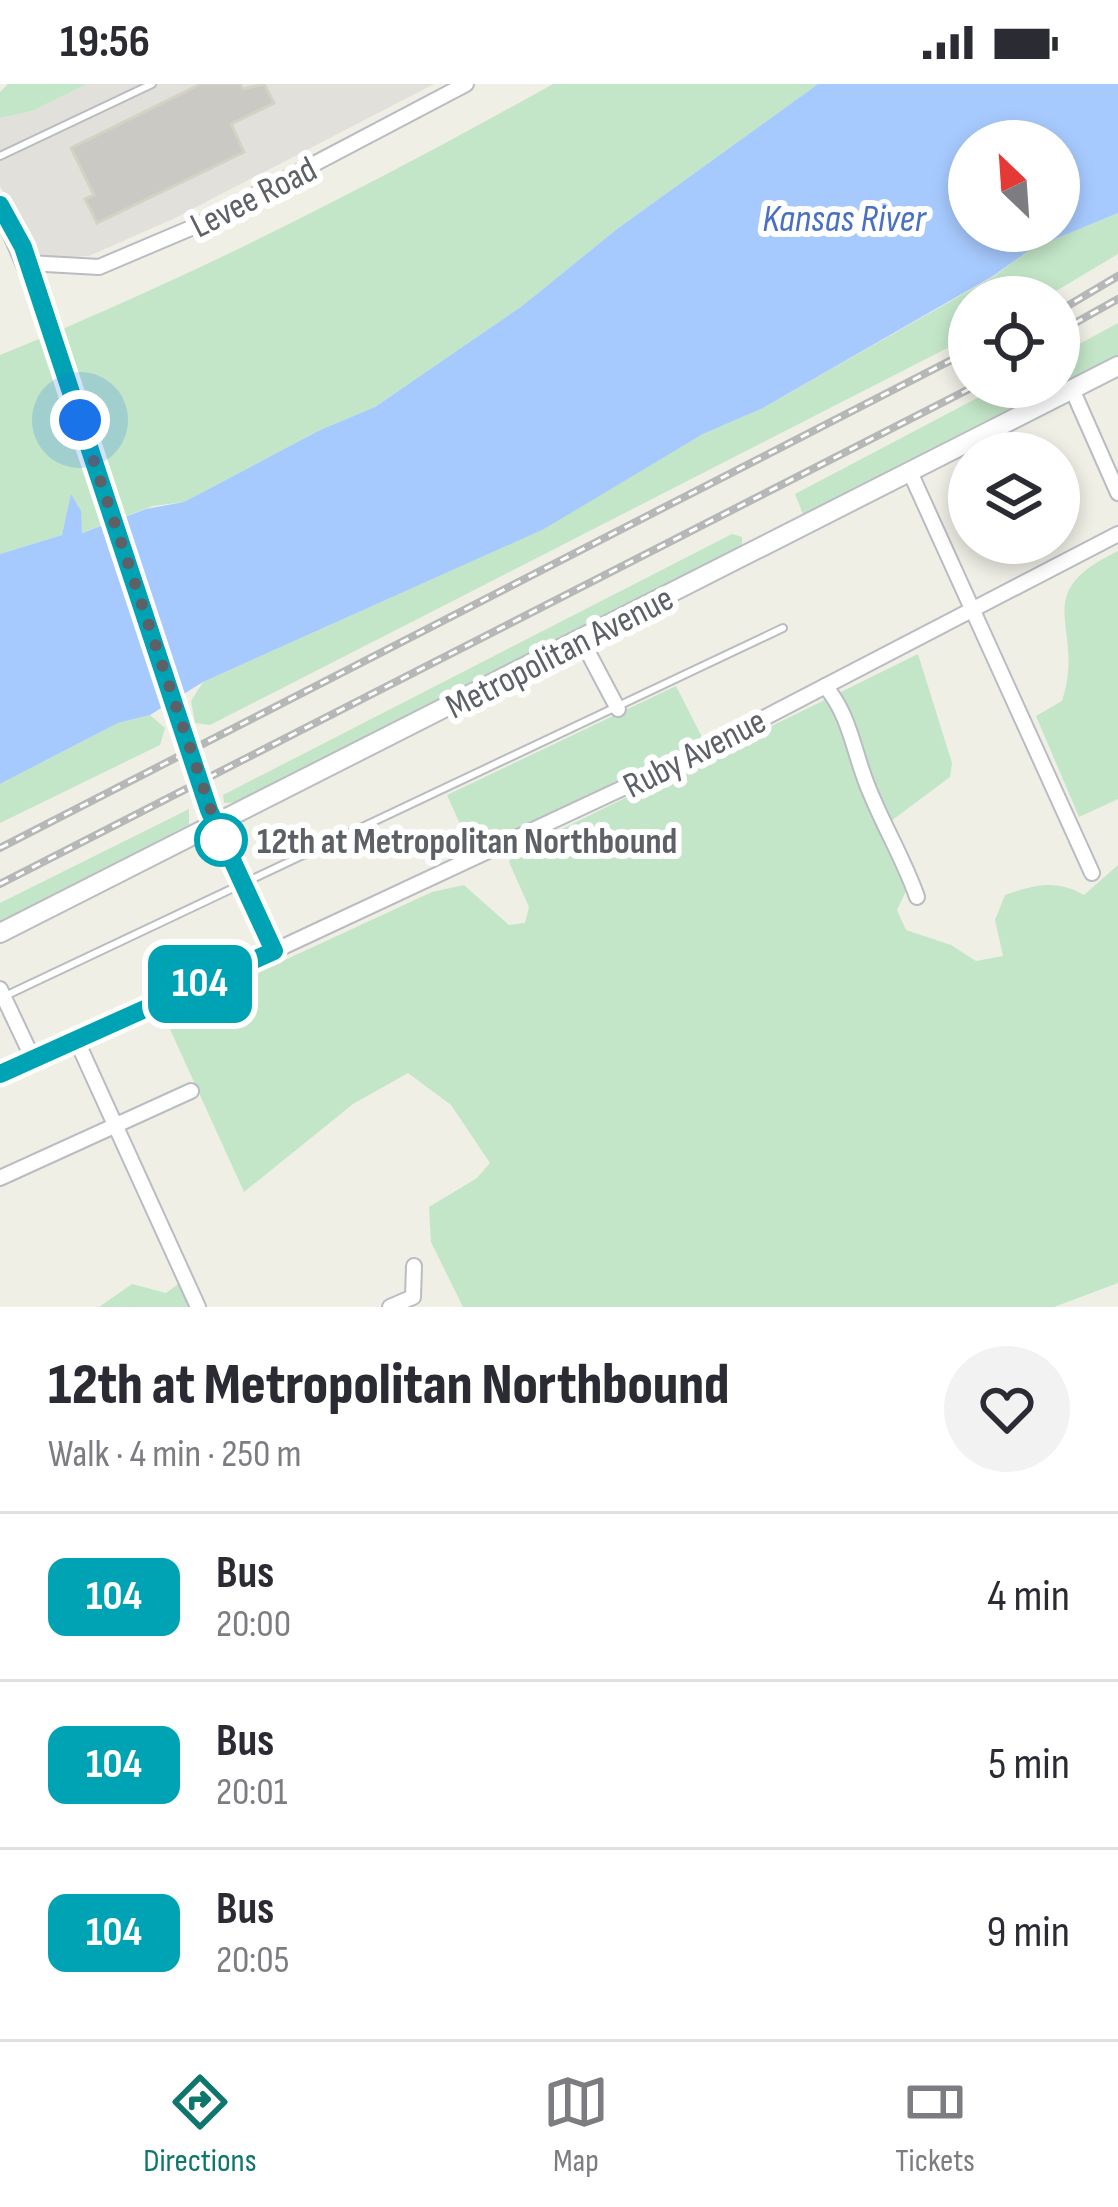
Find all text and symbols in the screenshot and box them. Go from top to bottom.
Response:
text: 19:56 [60,15,150,70]
north arrow [948,120,1080,252]
map controls [948,120,1080,564]
street label: Levee Road [184,148,324,248]
water label: Kansas River [762,196,928,243]
button: locate [948,276,1080,408]
your location [50,390,110,450]
button: layers [948,432,1080,564]
street label: Metropolitan Avenue [439,577,681,729]
street label: Ruby Avenue [617,700,773,808]
marker: 12th at Metropolitan Northbound [196,815,246,865]
place label: 12th at Metropolitan Northbound [257,821,677,864]
line badge: 104 [131,945,269,1023]
text: 104 [172,958,228,1009]
button: heart [944,1346,1070,1472]
text: 12th at Metropolitan Northbound [48,1352,729,1420]
text: Walk · 4 min · 250 m [48,1431,302,1478]
text: Bus [216,1546,274,1601]
text: 4 min [988,1569,1070,1624]
text: 104 [86,1571,142,1622]
text: 20:00 [216,1601,291,1648]
text: Bus [216,1714,274,1769]
text: 5 min [988,1737,1070,1792]
text: 104 [86,1739,142,1790]
text: 20:01 [216,1769,287,1816]
text: Bus [216,1882,274,1937]
text: 9 min [986,1905,1070,1960]
text: 104 [86,1907,142,1958]
text: 20:05 [216,1937,289,1984]
tab: Directions [143,2069,257,2181]
tab: Map [543,2069,609,2181]
tab: Tickets [895,2069,975,2181]

